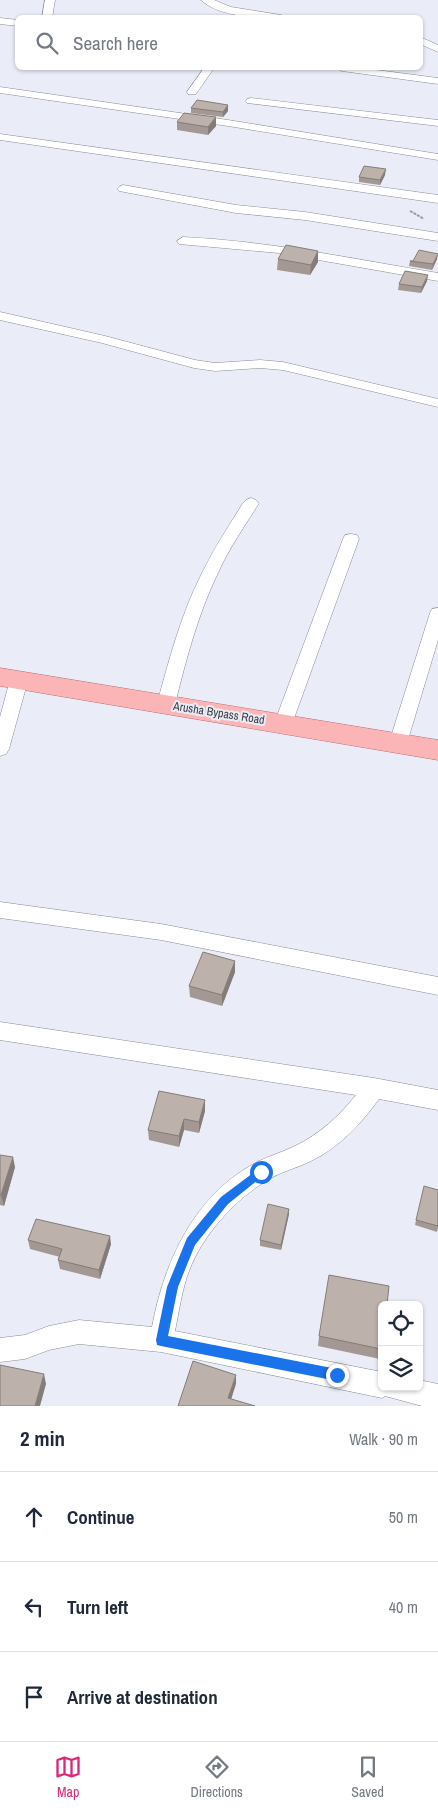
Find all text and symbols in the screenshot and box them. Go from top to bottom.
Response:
search box [15,15,423,70]
icon: search [33,29,61,57]
text: Search here [73,30,158,56]
street label: Arusha Bypass Road [171,698,266,728]
route start [250,1161,273,1184]
map controls [378,1301,423,1391]
button: locate [378,1301,423,1346]
button: layers [378,1346,423,1391]
route end [326,1364,349,1387]
text: 2 min [20,1424,65,1453]
text: Walk · 90 m [349,1428,418,1450]
icon: ahead [20,1503,48,1531]
text: Continue [67,1504,135,1530]
text: 50 m [389,1506,418,1528]
icon: left [20,1593,48,1621]
text: Turn left [67,1594,128,1620]
text: 40 m [389,1596,418,1618]
icon: arrive [20,1683,48,1711]
text: Arrive at destination [67,1684,218,1710]
tab: Map [54,1753,82,1801]
tab: Directions [191,1753,243,1801]
tab: Saved [351,1753,384,1801]

